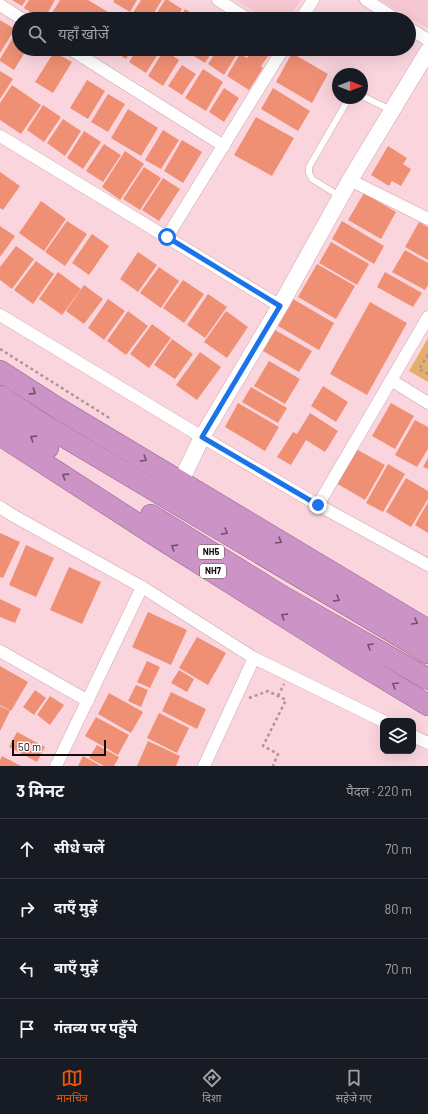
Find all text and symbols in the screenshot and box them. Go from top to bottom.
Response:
search box [12,12,416,56]
icon: search [26,23,48,45]
text: यहाँ खोजें [58,24,109,42]
north arrow [332,68,368,104]
route start [158,228,176,246]
one-way arrow [29,387,36,395]
one-way arrow [30,435,37,443]
one-way arrow [140,455,147,462]
one-way arrow [62,474,69,481]
route end [309,496,327,514]
one-way arrow [221,528,228,535]
one-way arrow [275,536,282,544]
one-way arrow [171,544,178,552]
road number: NH5 [198,545,224,559]
road number: NH7 [200,564,226,578]
one-way arrow [333,594,340,601]
one-way arrow [281,613,288,621]
one-way arrow [411,618,418,625]
one-way arrow [367,643,374,650]
one-way arrow [392,682,399,689]
map controls [380,718,416,754]
button: layers [380,718,416,754]
scale bar [12,738,106,757]
text: 50 m [18,740,41,753]
text: 3 मिनट [16,780,64,800]
text: पैदल · 220 m [346,783,412,799]
icon: ahead [16,838,38,860]
text: सीधे चलें [54,838,104,856]
text: 70 m [385,841,412,857]
icon: right [16,898,38,920]
text: दाएँ मुड़ें [54,898,97,916]
text: 80 m [385,901,412,917]
icon: left [16,958,38,980]
text: बाएँ मुड़ें [54,958,98,976]
text: 70 m [385,961,412,977]
icon: arrive [16,1018,38,1040]
text: गंतव्य पर पहुँचे [54,1018,137,1036]
tab: मानचित्र [56,1067,88,1106]
tab: दिशा [201,1067,223,1106]
tab: सहेजे गए [336,1067,372,1106]

